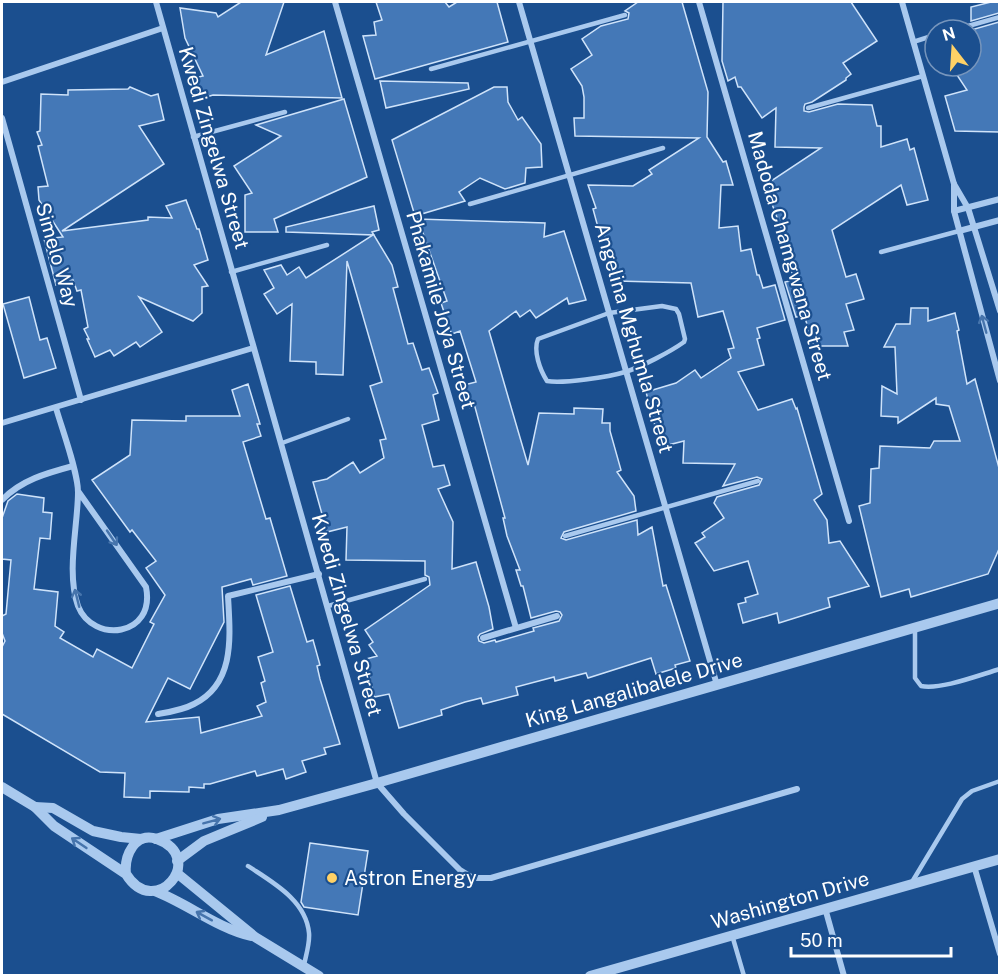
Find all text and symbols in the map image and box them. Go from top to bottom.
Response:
north arrow [923,18,983,78]
text: N [940,23,958,45]
street label: Kwedi Zingelwa Street [174,44,254,252]
street label: Madoda Chamgwana Street [743,129,837,383]
street label: Simelo Way [31,200,83,310]
street label: Phakamile Joya Street [401,208,481,412]
street label: Angelina Mghumla Street [590,220,678,456]
one-way arrow [978,315,989,334]
street label: Kwedi Zingelwa Street [307,511,387,719]
one-way arrow [106,530,118,546]
one-way arrow [71,589,83,608]
street label: King Langalibalele Drive [523,647,745,733]
one-way arrow [202,815,221,827]
one-way arrow [71,836,88,848]
place label: Astron Energy [344,866,477,890]
street label: Washington Drive [708,866,872,934]
marker: Astron Energy [325,871,339,885]
one-way arrow [196,909,213,921]
scale bar [791,920,952,958]
text: 50 m [800,930,843,951]

